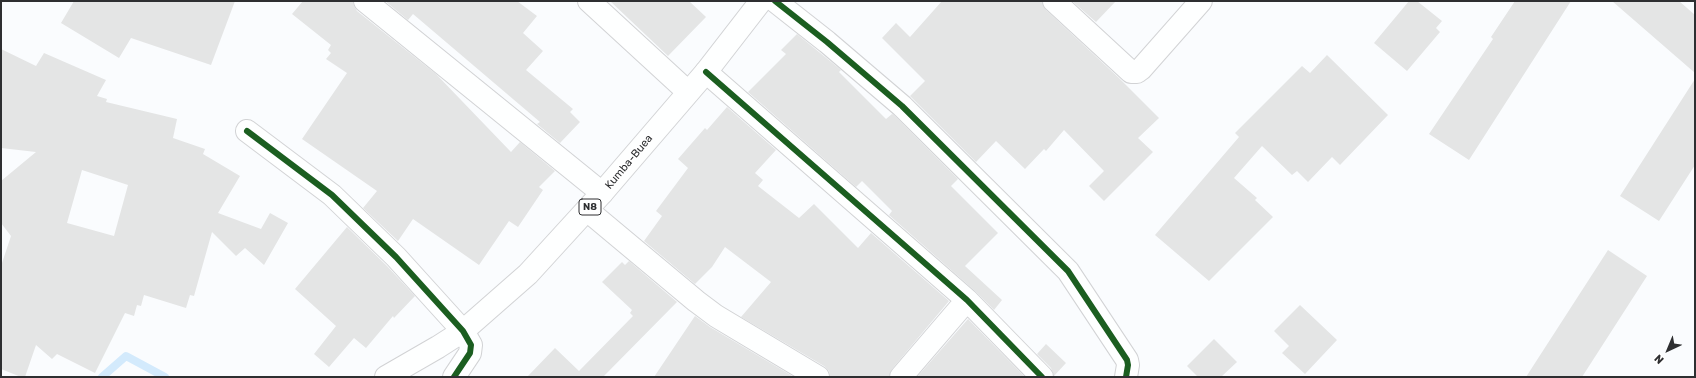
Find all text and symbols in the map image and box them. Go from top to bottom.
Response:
street label: Kumba-Buea [602,132,656,192]
road number: N8 [579,199,601,215]
north arrow [1648,330,1688,370]
text: N [1652,352,1667,366]

